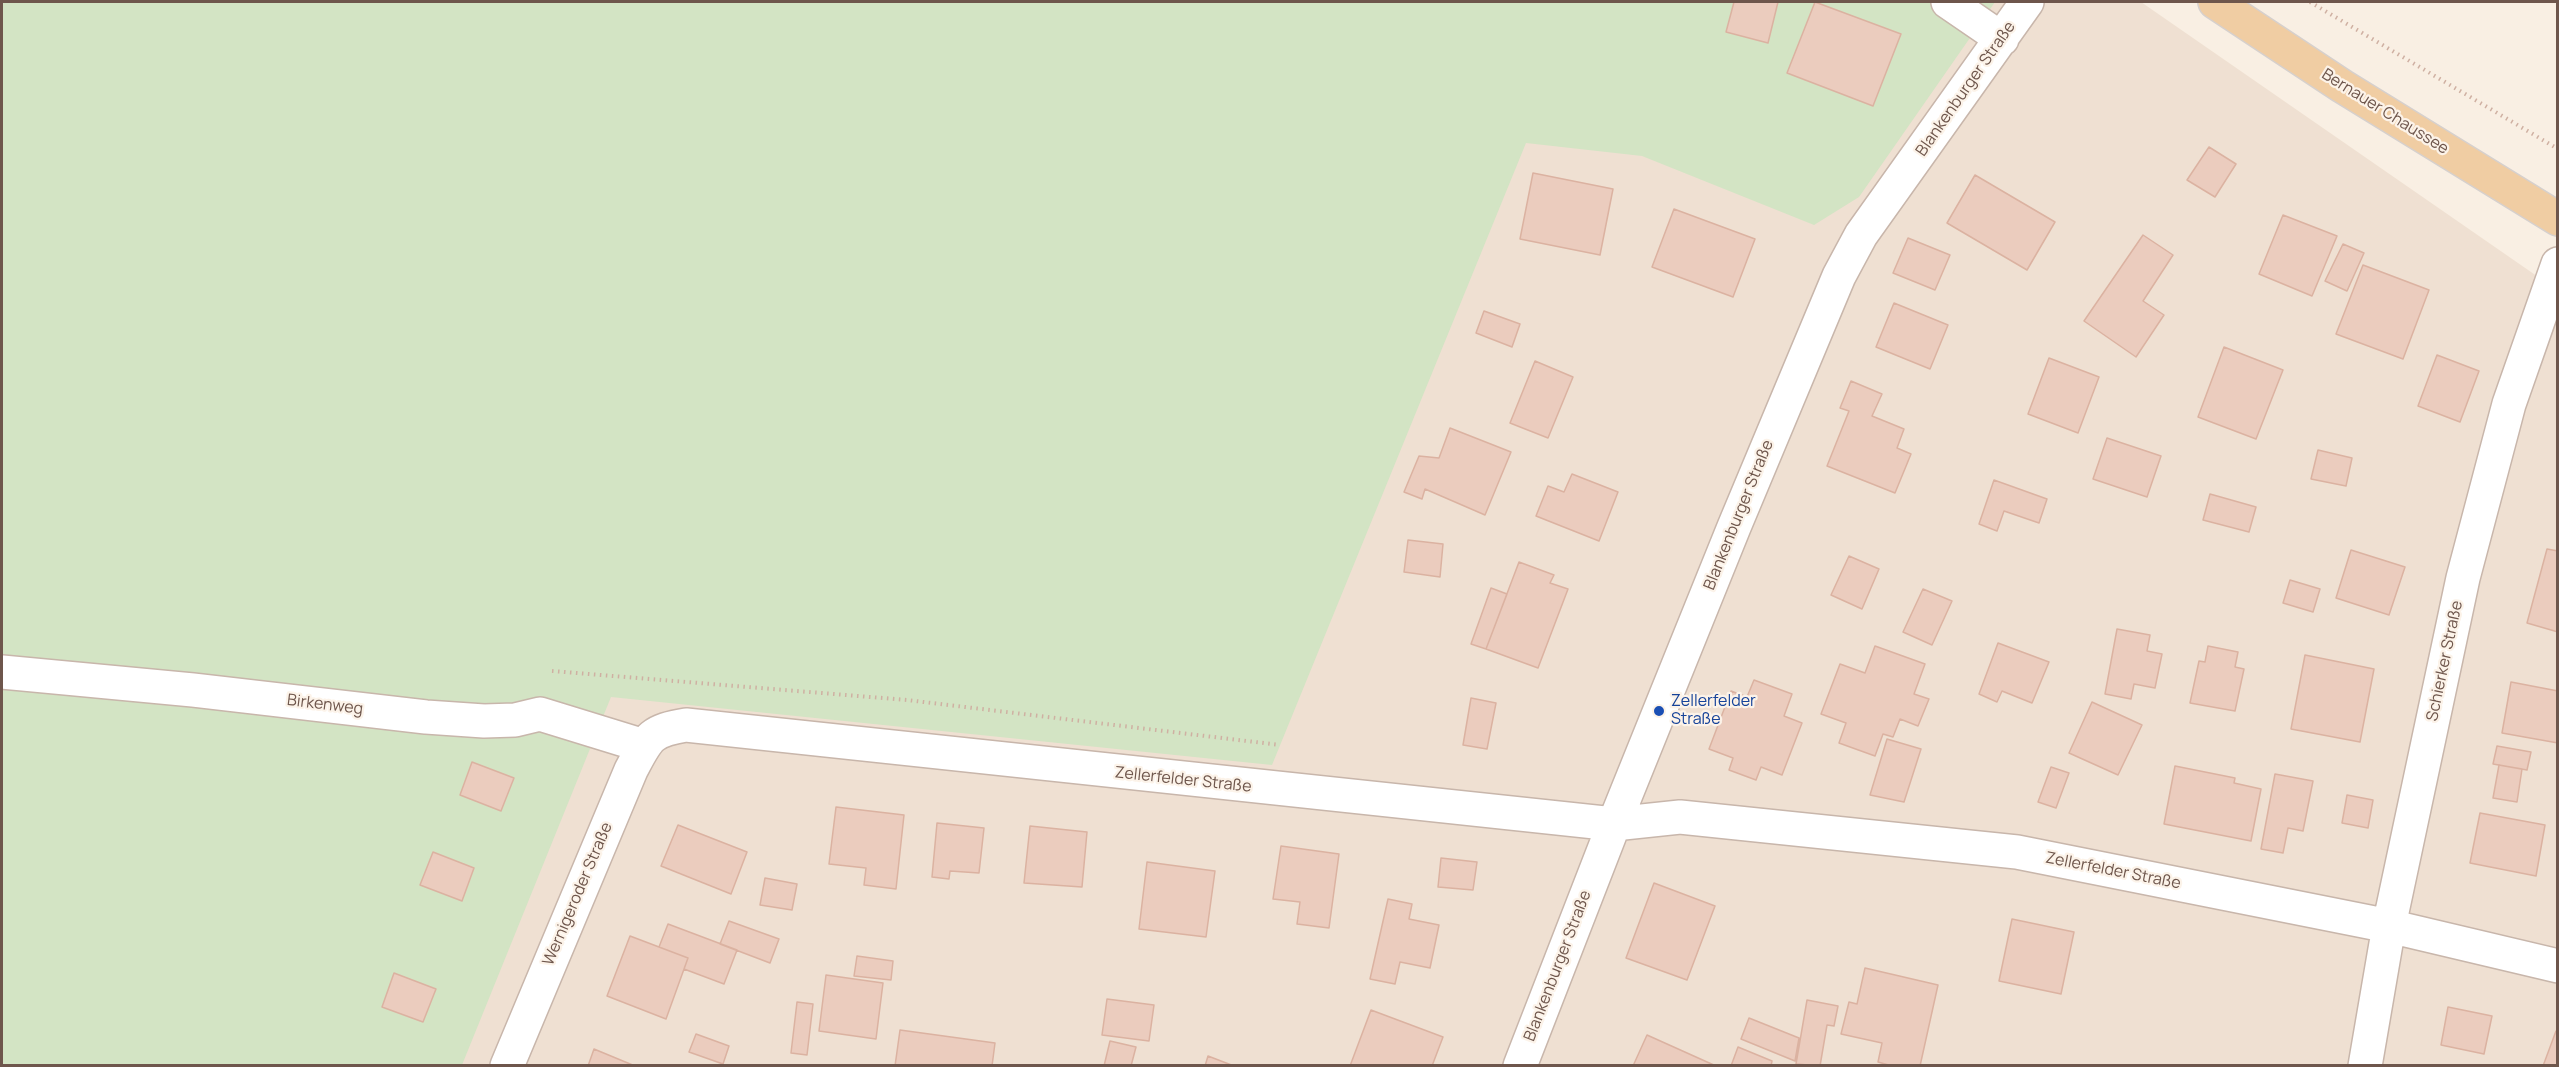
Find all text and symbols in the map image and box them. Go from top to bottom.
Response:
street label: Blankenburger Straße [1912,18,2020,160]
street label: Bernauer Chaussee [2318,65,2452,159]
street label: Blankenburger Straße [1700,437,1778,593]
street label: Schierker Straße [2423,599,2467,723]
street label: Birkenweg [286,691,364,719]
place label: Zellerfelder Straße [1671,692,1756,730]
marker: Zellerfelder Straße [1652,704,1666,718]
street label: Zellerfelder Straße [1114,763,1252,797]
street label: Wernigeroder Straße [539,820,617,968]
street label: Zellerfelder Straße [2044,848,2182,894]
street label: Blankenburger Straße [1520,888,1596,1044]

